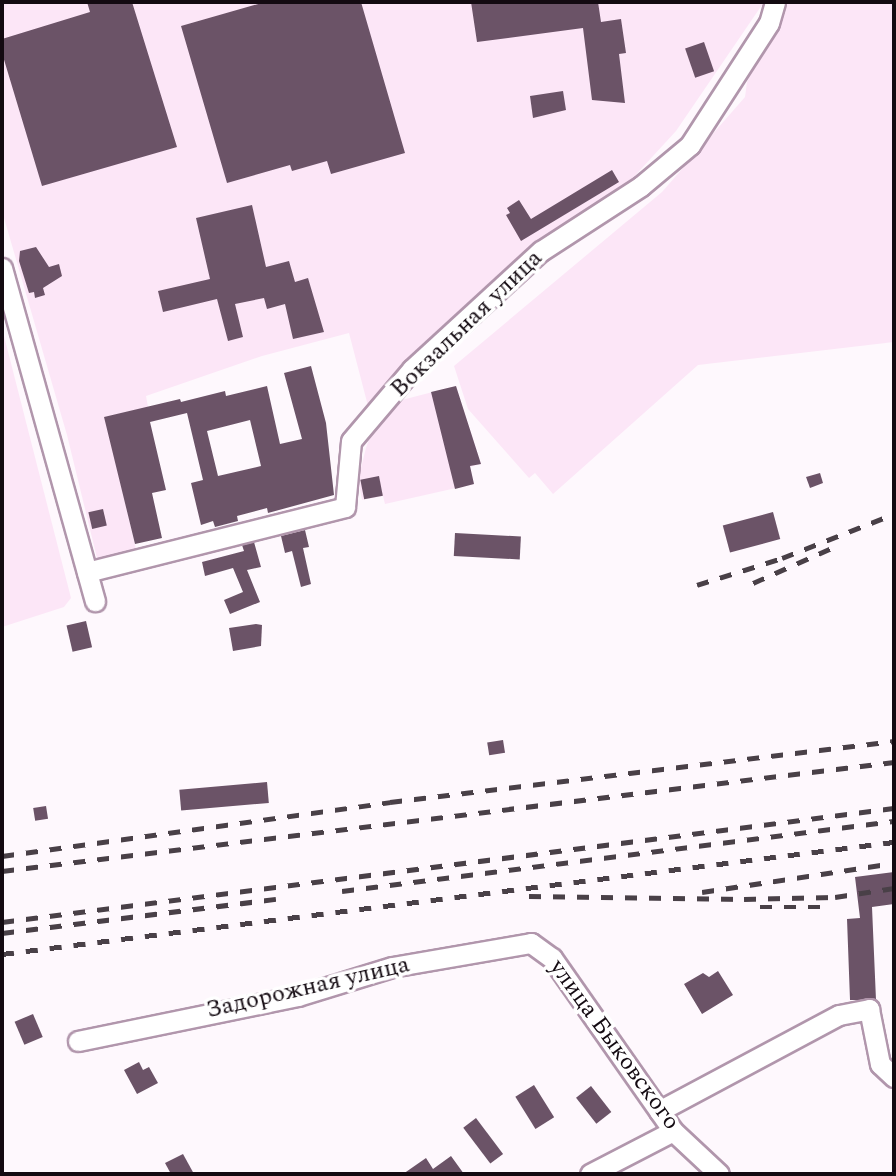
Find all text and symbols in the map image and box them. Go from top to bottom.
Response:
street label: Вокзальная улица [385,244,549,404]
street label: Задорожная улица [204,951,412,1025]
street label: улица Быковского [543,954,685,1136]

